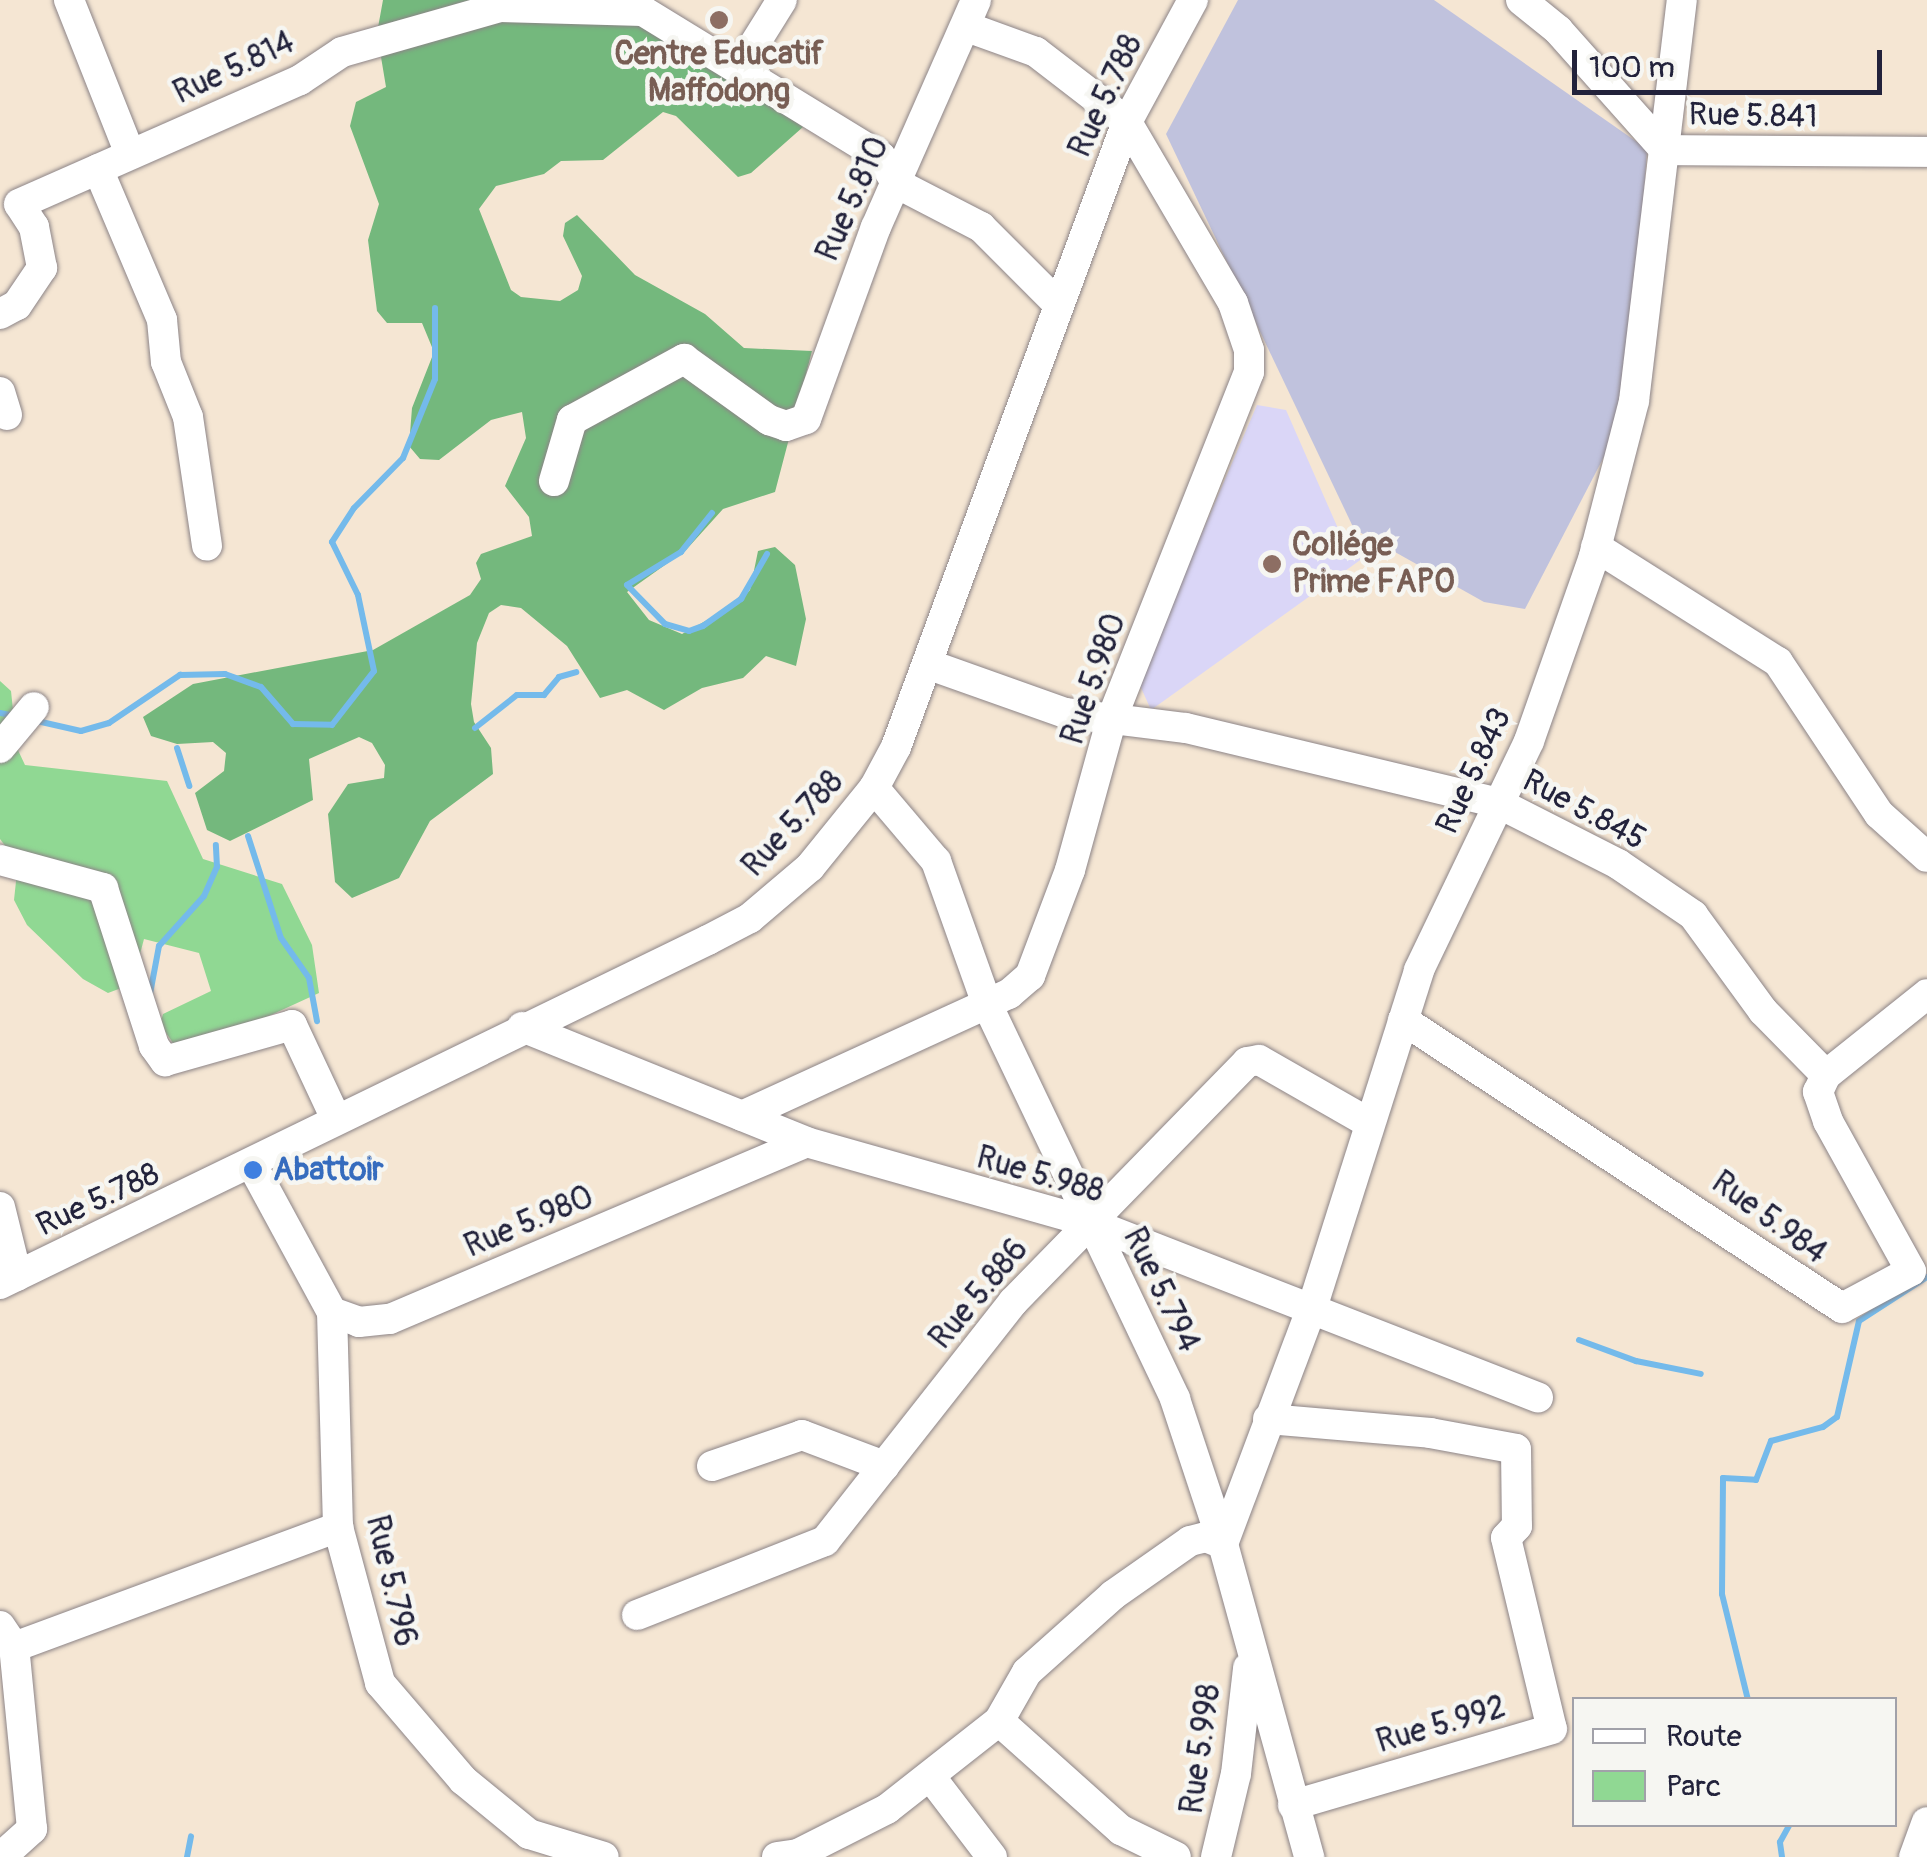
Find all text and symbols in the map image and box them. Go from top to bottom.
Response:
marker: Centre Educatif Maffodong [708,9,730,31]
street label: Rue 5.814 [167,23,301,113]
street label: Rue 5.788 [1061,29,1151,163]
scale bar [1577,30,1887,92]
place label: Centre Educatif Maffodong [614,36,824,111]
text: 100 m [1589,49,1675,86]
street label: Rue 5.841 [1688,96,1818,136]
street label: Rue 5.810 [809,131,897,267]
place label: Collége Prime FAPO [1292,527,1455,602]
marker: Collége Prime FAPO [1261,553,1283,575]
street label: Rue 5.980 [1054,608,1134,750]
street label: Rue 5.843 [1428,702,1520,840]
street label: Rue 5.845 [1516,762,1652,858]
street label: Rue 5.788 [734,763,852,885]
street label: Rue 5.988 [972,1139,1108,1211]
place label: Abattoir [273,1151,383,1189]
street label: Rue 5.788 [31,1155,165,1245]
marker: Abattoir [242,1159,264,1181]
street label: Rue 5.984 [1704,1163,1834,1273]
street label: Rue 5.980 [459,1178,599,1266]
street label: Rue 5.794 [1114,1222,1208,1358]
street label: Rue 5.886 [922,1231,1036,1357]
street label: Rue 5.796 [357,1512,425,1650]
street label: Rue 5.998 [1173,1682,1229,1816]
street label: Rue 5.992 [1372,1688,1510,1762]
legend [1572,1697,1897,1827]
text: Route [1666,1718,1741,1755]
text: Parc [1666,1768,1721,1805]

